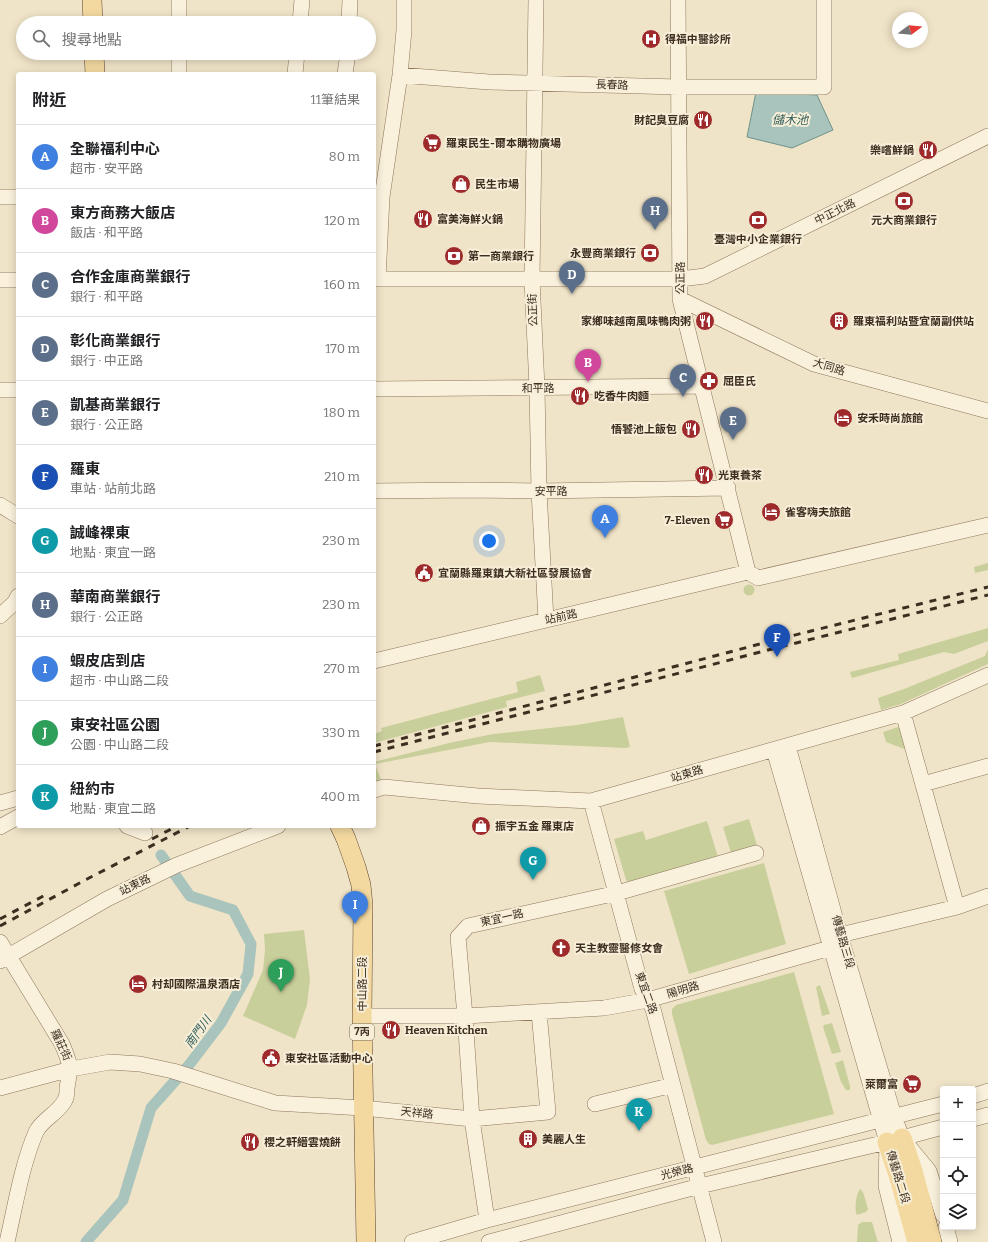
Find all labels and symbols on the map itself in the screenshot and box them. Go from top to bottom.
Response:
north arrow [892,12,928,48]
hospital icon: 得福中醫診所 [640,28,662,50]
place label: 得福中醫診所 [665,33,731,46]
street label: 長春路 [595,78,629,92]
restaurant icon: 財記臭豆腐 [692,109,714,131]
water label: 儲木池 [772,113,810,127]
place label: 財記臭豆腐 [634,114,689,127]
supermarket icon: 羅東民生-爾本購物廣場 [421,132,443,154]
place label: 羅東民生-爾本購物廣場 [446,137,561,150]
restaurant icon: 樂嚐鮮鍋 [917,139,939,161]
place label: 樂嚐鮮鍋 [870,144,914,157]
shop icon: 民生市場 [450,173,472,195]
place label: 民生市場 [475,178,519,191]
bank icon: 元大商業銀行 [893,190,915,212]
pin: H [642,197,668,230]
street label: 中正北路 [812,197,858,227]
restaurant icon: 富美海鮮火鍋 [412,208,434,230]
bank icon: 臺灣中小企業銀行 [747,209,769,231]
place label: 富美海鮮火鍋 [437,213,503,226]
place label: 元大商業銀行 [871,214,937,227]
place label: 臺灣中小企業銀行 [714,233,802,246]
bank icon: 永豐商業銀行 [639,242,661,264]
bank icon: 第一商業銀行 [443,245,465,267]
place label: 永豐商業銀行 [570,247,636,260]
place label: 第一商業銀行 [468,250,534,263]
pin: D [559,261,585,294]
street label: 公正路 [674,262,687,295]
street label: 公正街 [526,293,540,327]
restaurant icon: 家鄉味越南風味鴨肉粥 [694,310,716,332]
building icon: 羅東福利站暨宜蘭副供站 [828,310,850,332]
place label: 家鄉味越南風味鴨肉粥 [581,315,691,328]
place label: 羅東福利站暨宜蘭副供站 [853,315,974,328]
pin: B [575,349,601,382]
street label: 大同路 [811,356,847,378]
pin: C [670,364,696,397]
pharmacy icon: 屈臣氏 [698,370,720,392]
place label: 屈臣氏 [723,375,756,388]
street label: 和平路 [522,382,555,395]
restaurant icon: 吃香牛肉麵 [569,385,591,407]
place label: 吃香牛肉麵 [594,390,649,403]
pin: E [720,407,746,440]
hotel icon: 安禾時尚旅館 [832,407,854,429]
place label: 安禾時尚旅館 [857,412,923,425]
restaurant icon: 悟饕池上飯包 [680,418,702,440]
place label: 悟饕池上飯包 [611,423,677,436]
restaurant icon: 光東養茶 [693,464,715,486]
place label: 光東養茶 [718,469,762,482]
street label: 安平路 [535,485,568,498]
hotel icon: 雀客嗨夫旅館 [760,501,782,523]
pin: A [592,505,618,538]
place label: 雀客嗨夫旅館 [785,506,851,519]
supermarket icon: 7-Eleven [713,509,735,531]
place label: 7-Eleven [665,514,710,527]
your location [479,531,499,551]
public building icon: 宜蘭縣羅東鎮大新社區發展協會 [413,562,435,584]
place label: 宜蘭縣羅東鎮大新社區發展協會 [438,567,592,580]
street label: 站前路 [543,607,579,627]
pin: F [764,624,790,657]
street label: 站東路 [669,763,705,785]
shop icon: 振宇五金 羅東店 [470,815,492,837]
place label: 振宇五金 羅東店 [495,820,574,833]
pin: G [520,847,546,880]
street label: 站東路 [117,872,153,898]
pin: I [342,891,368,924]
street label: 東宜一路 [479,907,525,929]
street label: 傳藝路三段 [829,914,857,970]
church icon: 天主教靈醫修女會 [550,937,572,959]
place label: 天主教靈醫修女會 [575,942,663,955]
street label: 中山路二段 [356,957,369,1012]
pin: J [268,959,294,992]
street label: 東宜二路 [632,970,660,1016]
hotel icon: 村却國際溫泉酒店 [127,973,149,995]
place label: 村却國際溫泉酒店 [152,978,240,991]
street label: 陽明路 [665,979,701,1001]
water label: 南門川 [182,1012,215,1051]
restaurant icon: Heaven Kitchen [380,1019,402,1041]
road number: 7丙 [350,1024,374,1040]
place label: Heaven Kitchen [405,1024,488,1037]
street label: 羅莊街 [48,1027,74,1063]
public building icon: 東安社區活動中心 [260,1047,282,1069]
place label: 東安社區活動中心 [285,1052,373,1065]
supermarket icon: 萊爾富 [901,1073,923,1095]
place label: 萊爾富 [865,1078,898,1091]
pin: K [626,1098,652,1131]
street label: 天祥路 [400,1105,434,1121]
building icon: 美麗人生 [517,1128,539,1150]
restaurant icon: 櫻之軒縉雲燒餅 [239,1131,261,1153]
place label: 美麗人生 [542,1133,586,1146]
place label: 櫻之軒縉雲燒餅 [264,1136,341,1149]
street label: 傳藝路二段 [884,1149,912,1205]
street label: 光榮路 [659,1162,695,1182]

